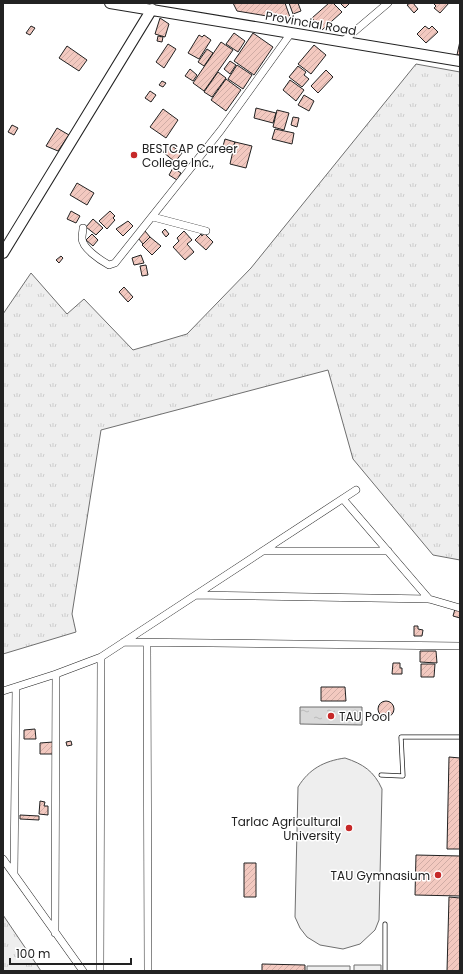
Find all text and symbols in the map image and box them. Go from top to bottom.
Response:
street label: Provincial Road [264,7,358,39]
place label: BESTCAP Career College Inc., [142,140,238,171]
marker: BESTCAP Career College Inc., [129,150,139,160]
place label: TAU Pool [339,708,390,725]
marker: TAU Pool [326,711,336,721]
place label: Tarlac Agricultural University [231,813,341,844]
marker: Tarlac Agricultural University [344,823,354,833]
place label: TAU Gymnasium [331,867,430,884]
marker: TAU Gymnasium [433,870,443,880]
scale bar [10,940,131,966]
text: 100 m [16,945,50,962]

